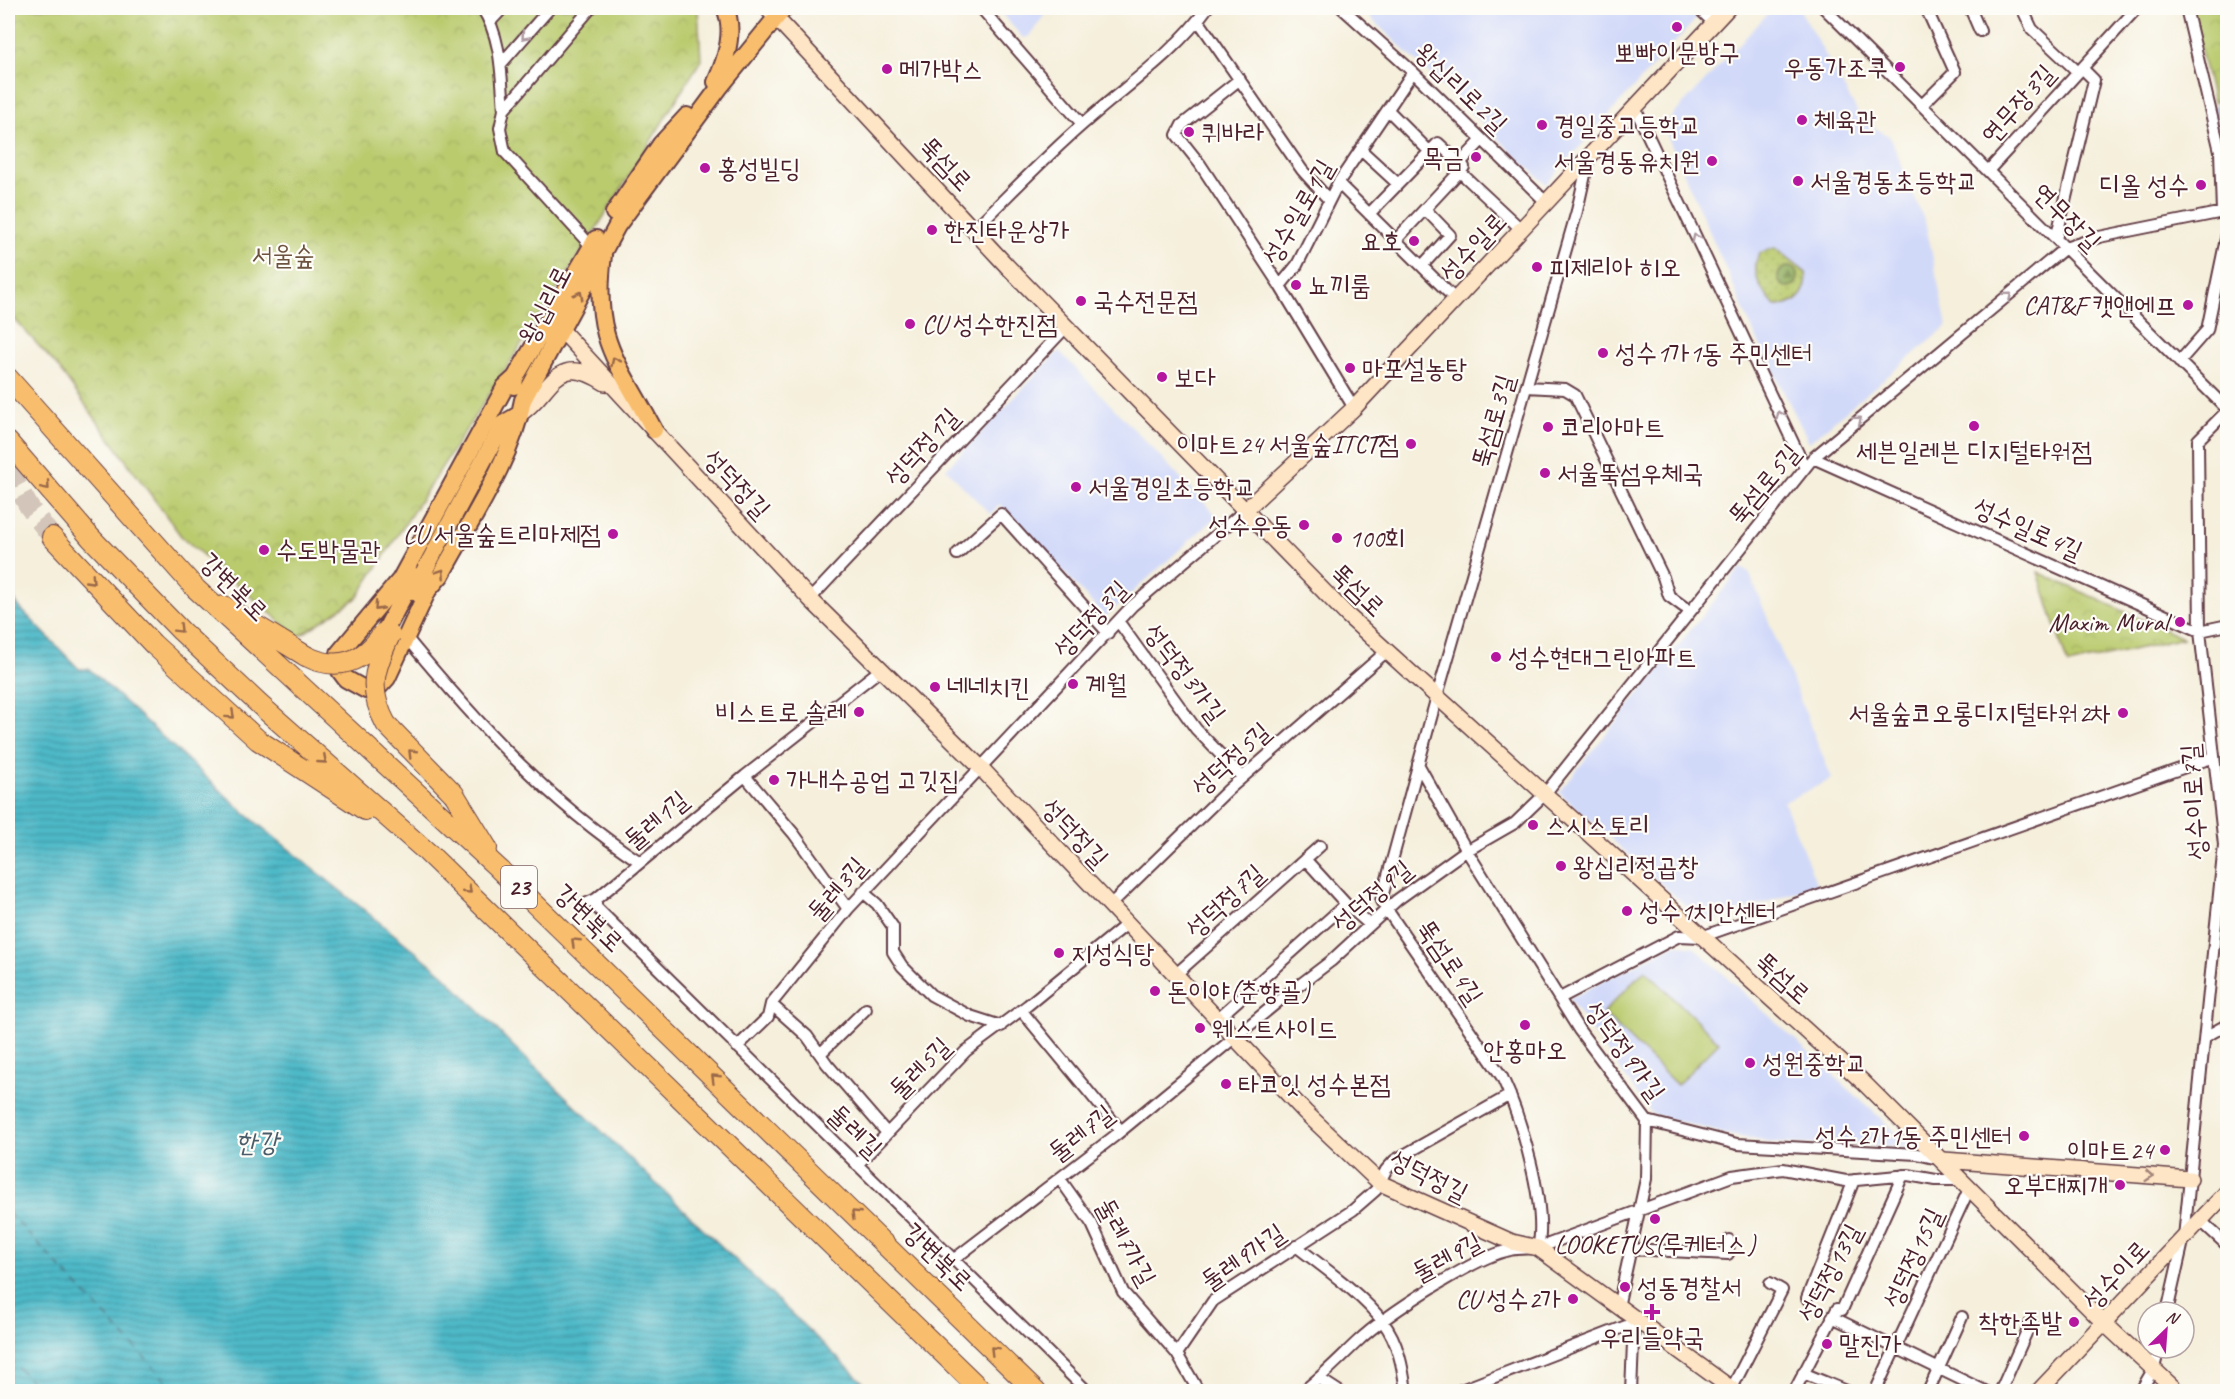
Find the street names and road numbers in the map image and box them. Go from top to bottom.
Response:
street label: 왕십리로2길 [1408,36,1514,140]
street label: 연무장3길 [1974,57,2062,150]
street label: 뚝섬로 [913,130,979,198]
street label: 성수일로1길 [1255,153,1341,271]
street label: 연무장길 [2026,176,2108,258]
street label: 성수일로 [1432,205,1514,289]
street label: 왕십리로 [511,260,579,350]
street label: 뚝섬로3길 [1464,371,1522,471]
street label: 성덕정1길 [877,401,967,493]
street label: 뚝섬로5길 [1721,437,1807,531]
street label: 성덕정길 [696,442,778,526]
street label: 성수일로4길 [1968,490,2088,568]
street label: 강변북로 [193,546,275,628]
street label: 뚝섬로 [1324,556,1392,624]
street label: 성덕정3길 [1046,573,1136,665]
street label: 성덕정3가길 [1137,617,1233,729]
street label: 성덕정5길 [1185,715,1278,803]
street label: 성수이로7길 [2173,743,2215,861]
street label: 둘레1길 [617,783,695,857]
street label: 성덕정길 [1034,791,1116,875]
street label: 둘레3길 [800,850,874,928]
street label: 성덕정9길 [1325,853,1419,939]
street label: 성덕정7길 [1179,857,1272,945]
road number: 23 [501,866,537,908]
street label: 강변북로 [547,877,631,959]
street label: 뚝섬로4길 [1410,913,1490,1011]
street label: 뚝섬로 [1749,945,1817,1011]
street label: 성덕정9가길 [1577,994,1673,1108]
street label: 둘레5길 [882,1030,958,1106]
street label: 둘레길 [821,1097,889,1165]
street label: 둘레7길 [1042,1097,1121,1169]
street label: 성덕정길 [1384,1142,1474,1210]
street label: 둘레7가길 [1088,1192,1164,1292]
street label: 성덕정15길 [1875,1202,1951,1314]
street label: 강변북로 [896,1216,980,1298]
street label: 둘레9가길 [1194,1216,1292,1298]
street label: 성덕정13길 [1790,1218,1870,1328]
street label: 둘레9길 [1406,1225,1488,1289]
street label: 성수이로 [2075,1233,2157,1317]

